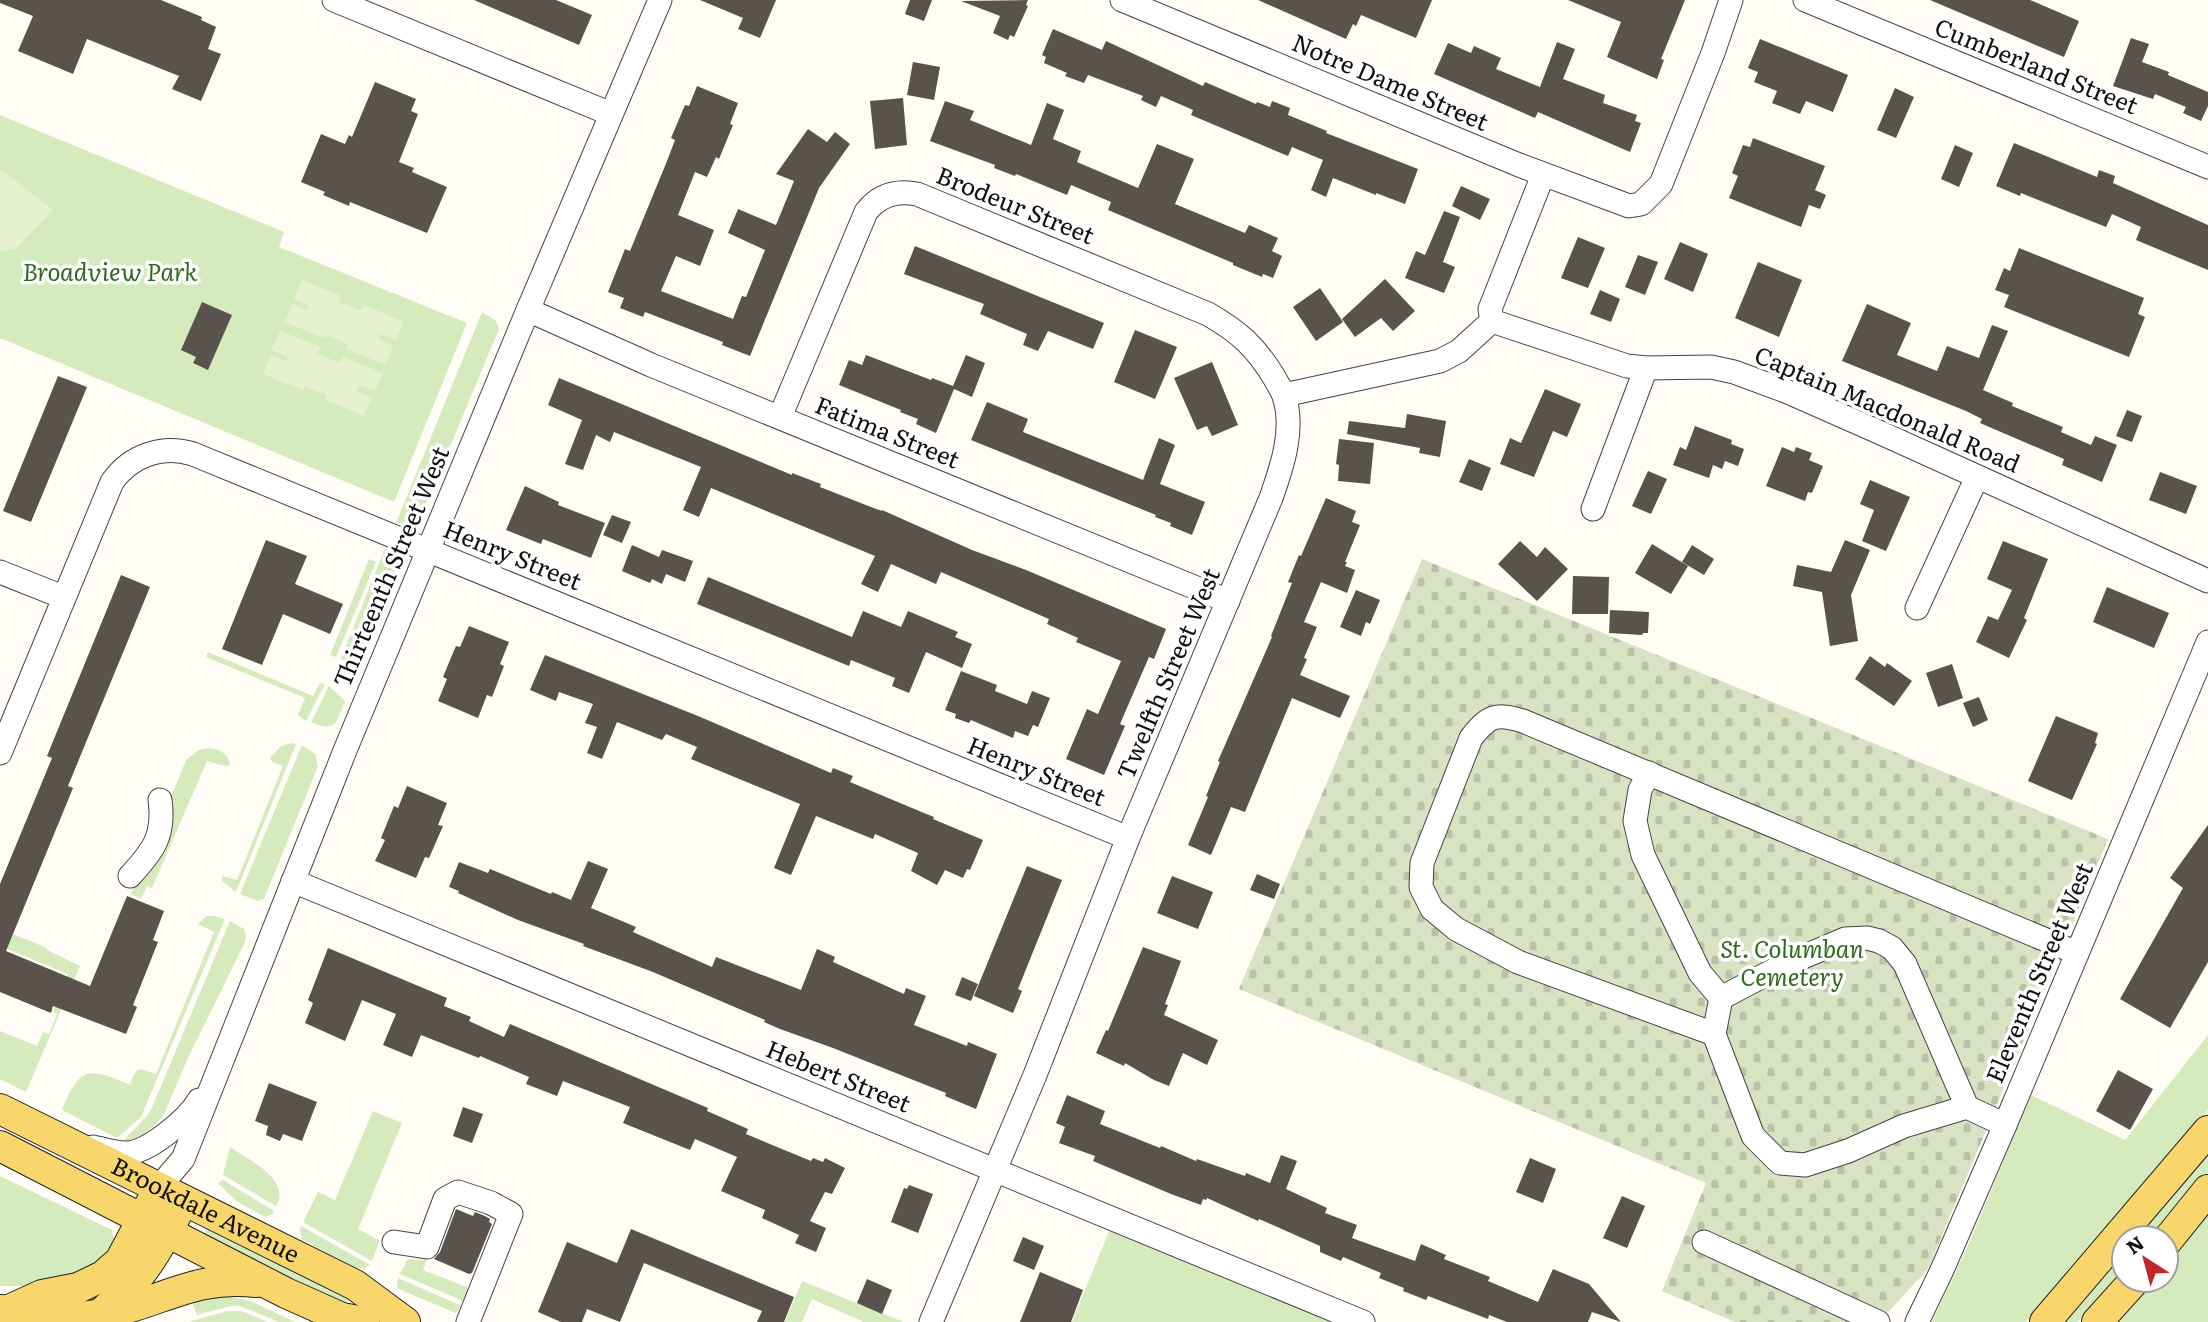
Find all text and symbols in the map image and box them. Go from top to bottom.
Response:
street label: Cumberland Street [1930,8,2144,122]
street label: Notre Dame Street [1287,24,1495,138]
street label: Brodeur Street [932,156,1101,251]
park label: Broadview Park [23,253,198,288]
street label: Captain Macdonald Road [1750,336,2027,480]
street label: Fatima Street [810,386,966,476]
street label: Thirteenth Street West [323,440,456,692]
street label: Henry Street [439,510,588,597]
street label: Twelfth Street West [1106,562,1227,784]
street label: Henry Street [963,726,1112,813]
street label: Eleventh Street West [1975,856,2100,1088]
park label: St. Columban Cemetery [1720,930,1864,993]
street label: Hebert Street [761,1030,917,1120]
street label: Brookdale Avenue [106,1147,306,1270]
north arrow [2110,1224,2180,1294]
text: N [2120,1228,2149,1260]

